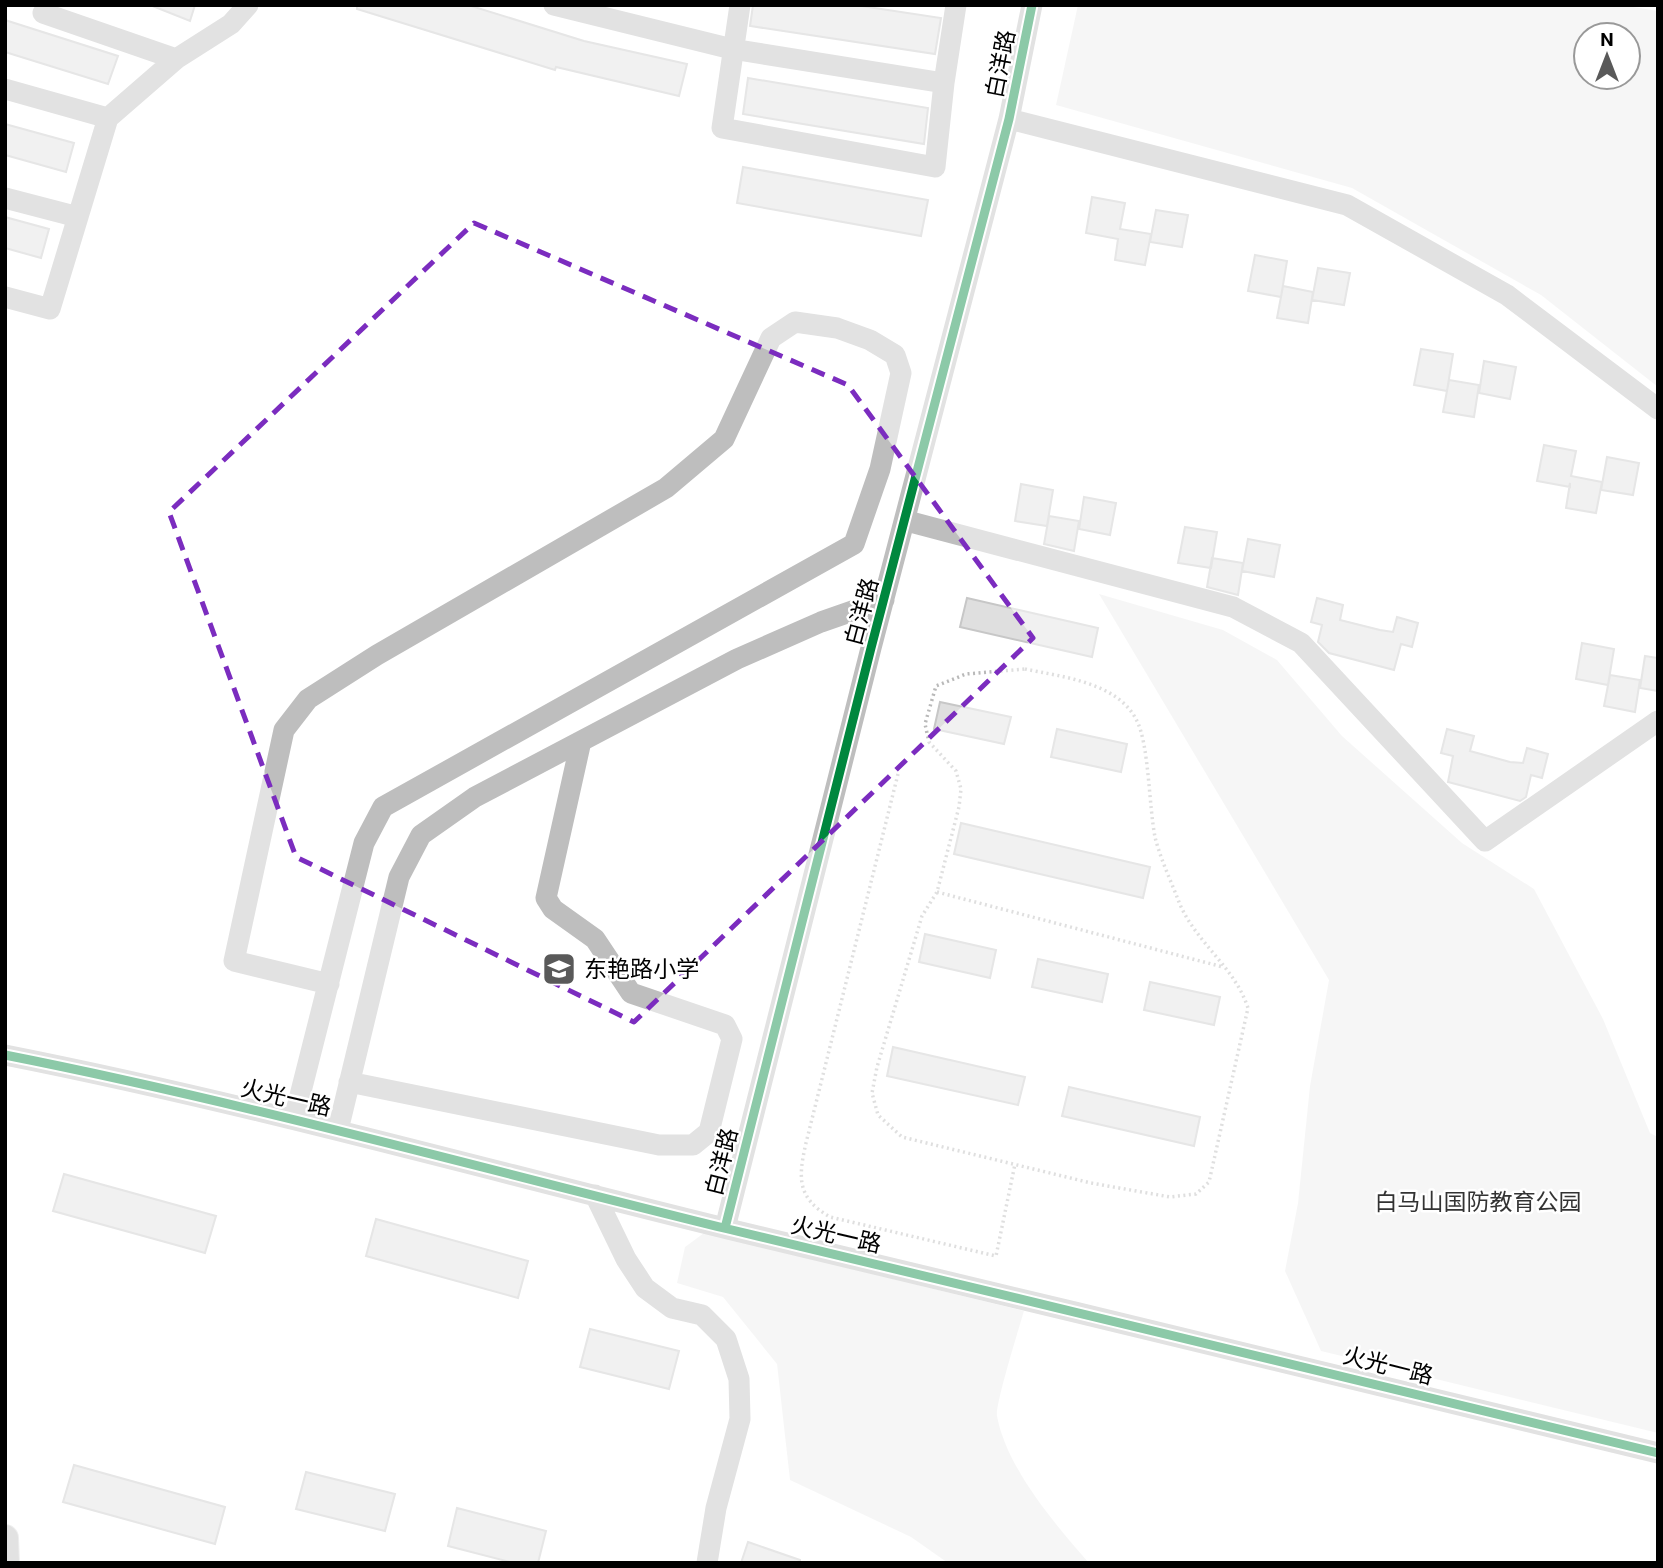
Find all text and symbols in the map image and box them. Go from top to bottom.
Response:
north arrow [1572,21,1642,91]
street label: 白洋路 [981,28,1021,100]
text: N [1600,28,1614,51]
street label: 白洋路 [840,575,884,649]
school or university icon: 东艳路小学 [540,950,578,988]
place label: 东艳路小学 [584,956,699,983]
street label: 火光一路 [238,1074,334,1122]
street label: 白洋路 [701,1125,743,1199]
park label: 白马山国防教育公园 [1375,1189,1582,1216]
street label: 火光一路 [788,1211,884,1259]
street label: 火光一路 [1340,1342,1436,1390]

